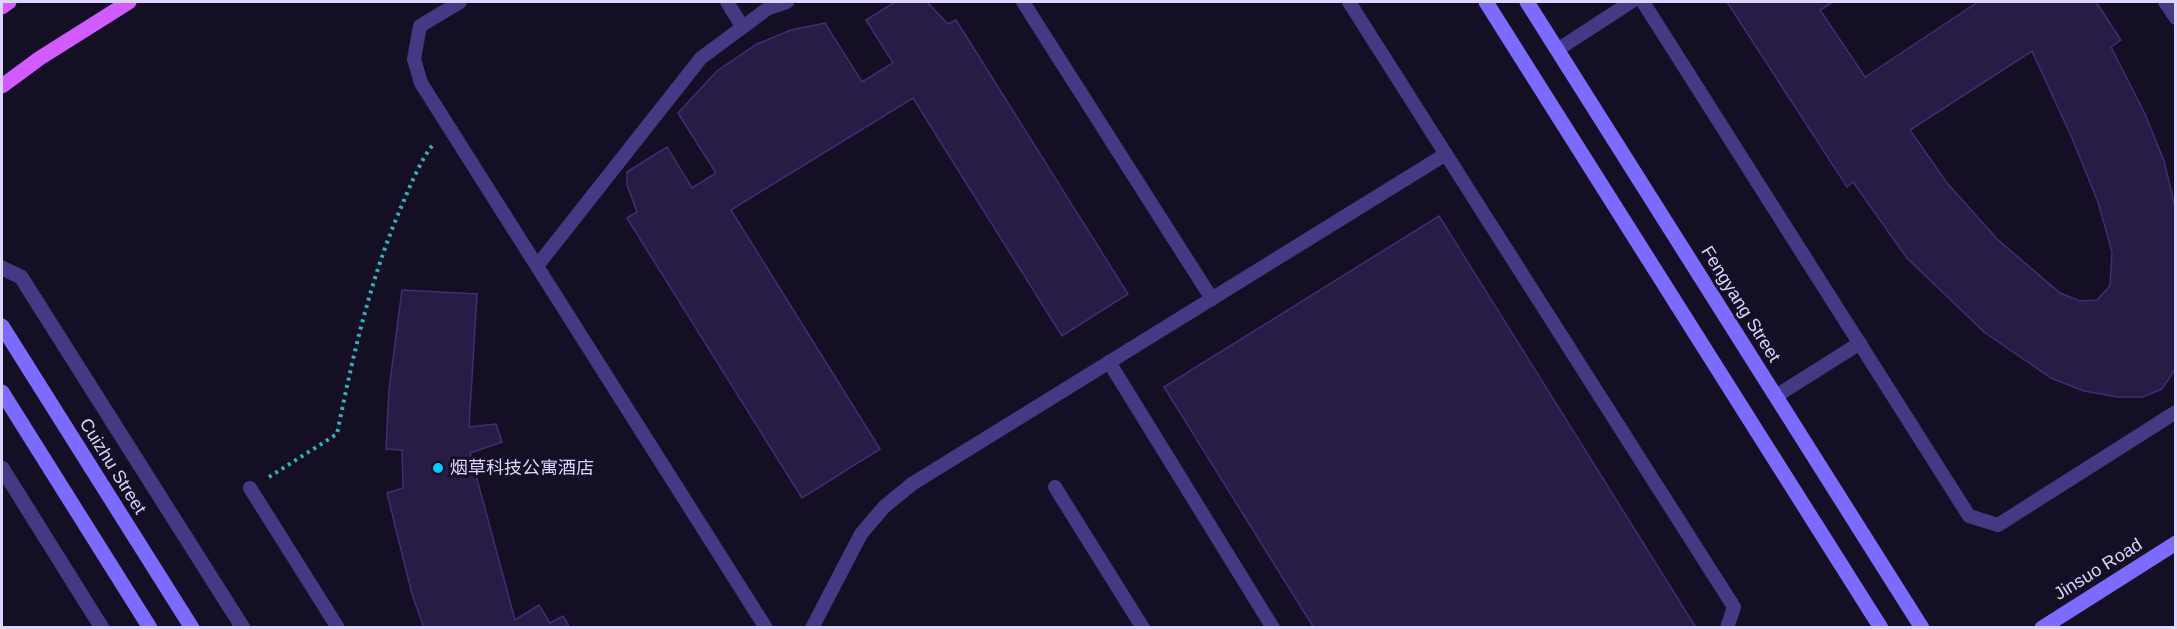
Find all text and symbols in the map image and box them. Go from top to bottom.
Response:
street label: Fengyang Street [1697,242,1785,366]
street label: Cuizhu Street [76,414,150,518]
place label: 烟草科技公寓酒店 [450,458,594,478]
marker: 烟草科技公寓酒店 [431,461,445,475]
street label: Jinsuo Road [2050,534,2146,604]

